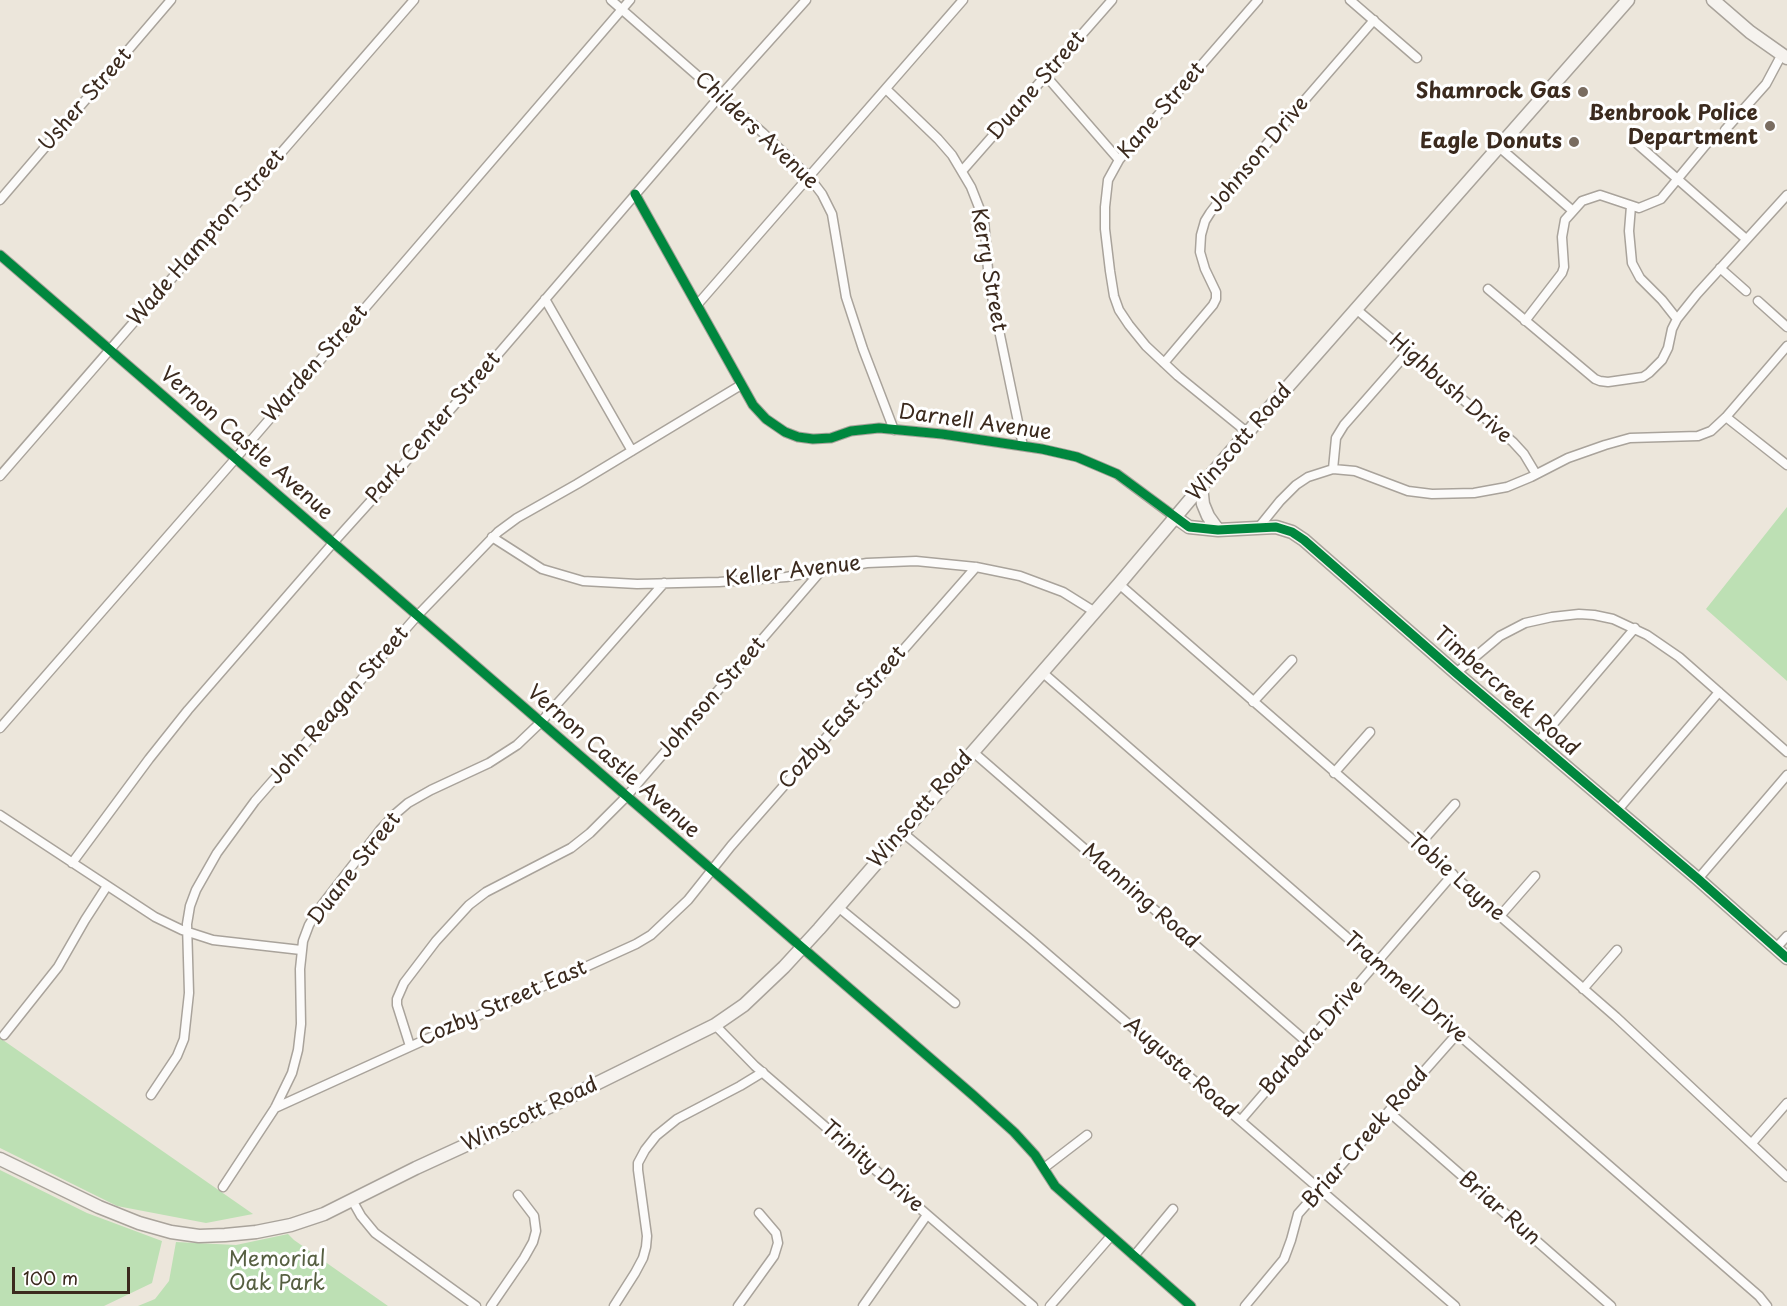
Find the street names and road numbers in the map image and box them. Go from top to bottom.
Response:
street label: Duane Street [983,26,1091,146]
street label: Usher Street [34,43,138,157]
street label: Kane Street [1113,57,1211,165]
street label: Childers Avenue [689,67,823,195]
street label: Johnson Drive [1203,92,1315,218]
street label: Wade Hampton Street [124,145,290,331]
street label: Kerry Street [965,206,1011,334]
street label: Warden Street [258,300,374,428]
street label: Highbush Drive [1384,329,1516,449]
street label: Park Center Street [361,347,507,509]
street label: Vernon Castle Avenue [155,362,337,526]
street label: Winscott Road [1182,379,1298,507]
street label: Darnell Avenue [897,400,1053,446]
street label: Keller Avenue [724,551,862,593]
street label: John Reagan Street [263,622,415,790]
street label: Timbercreek Road [1428,622,1584,762]
street label: Johnson Street [653,632,771,764]
street label: Cozby East Street [774,641,912,795]
street label: Vernon Castle Avenue [522,680,704,844]
street label: Winscott Road [863,746,979,874]
street label: Duane Street [303,808,407,930]
street label: Tobie Layne [1402,829,1510,927]
street label: Manning Road [1076,839,1204,955]
street label: Trammell Drive [1338,927,1472,1049]
street label: Cozby Street East [415,956,591,1052]
street label: Barbara Drive [1255,975,1369,1101]
street label: Augusta Road [1118,1012,1242,1124]
street label: Briar Creek Road [1298,1062,1434,1214]
street label: Winscott Road [458,1072,602,1158]
street label: Trinity Drive [816,1116,928,1218]
street label: Briar Run [1453,1167,1545,1251]

